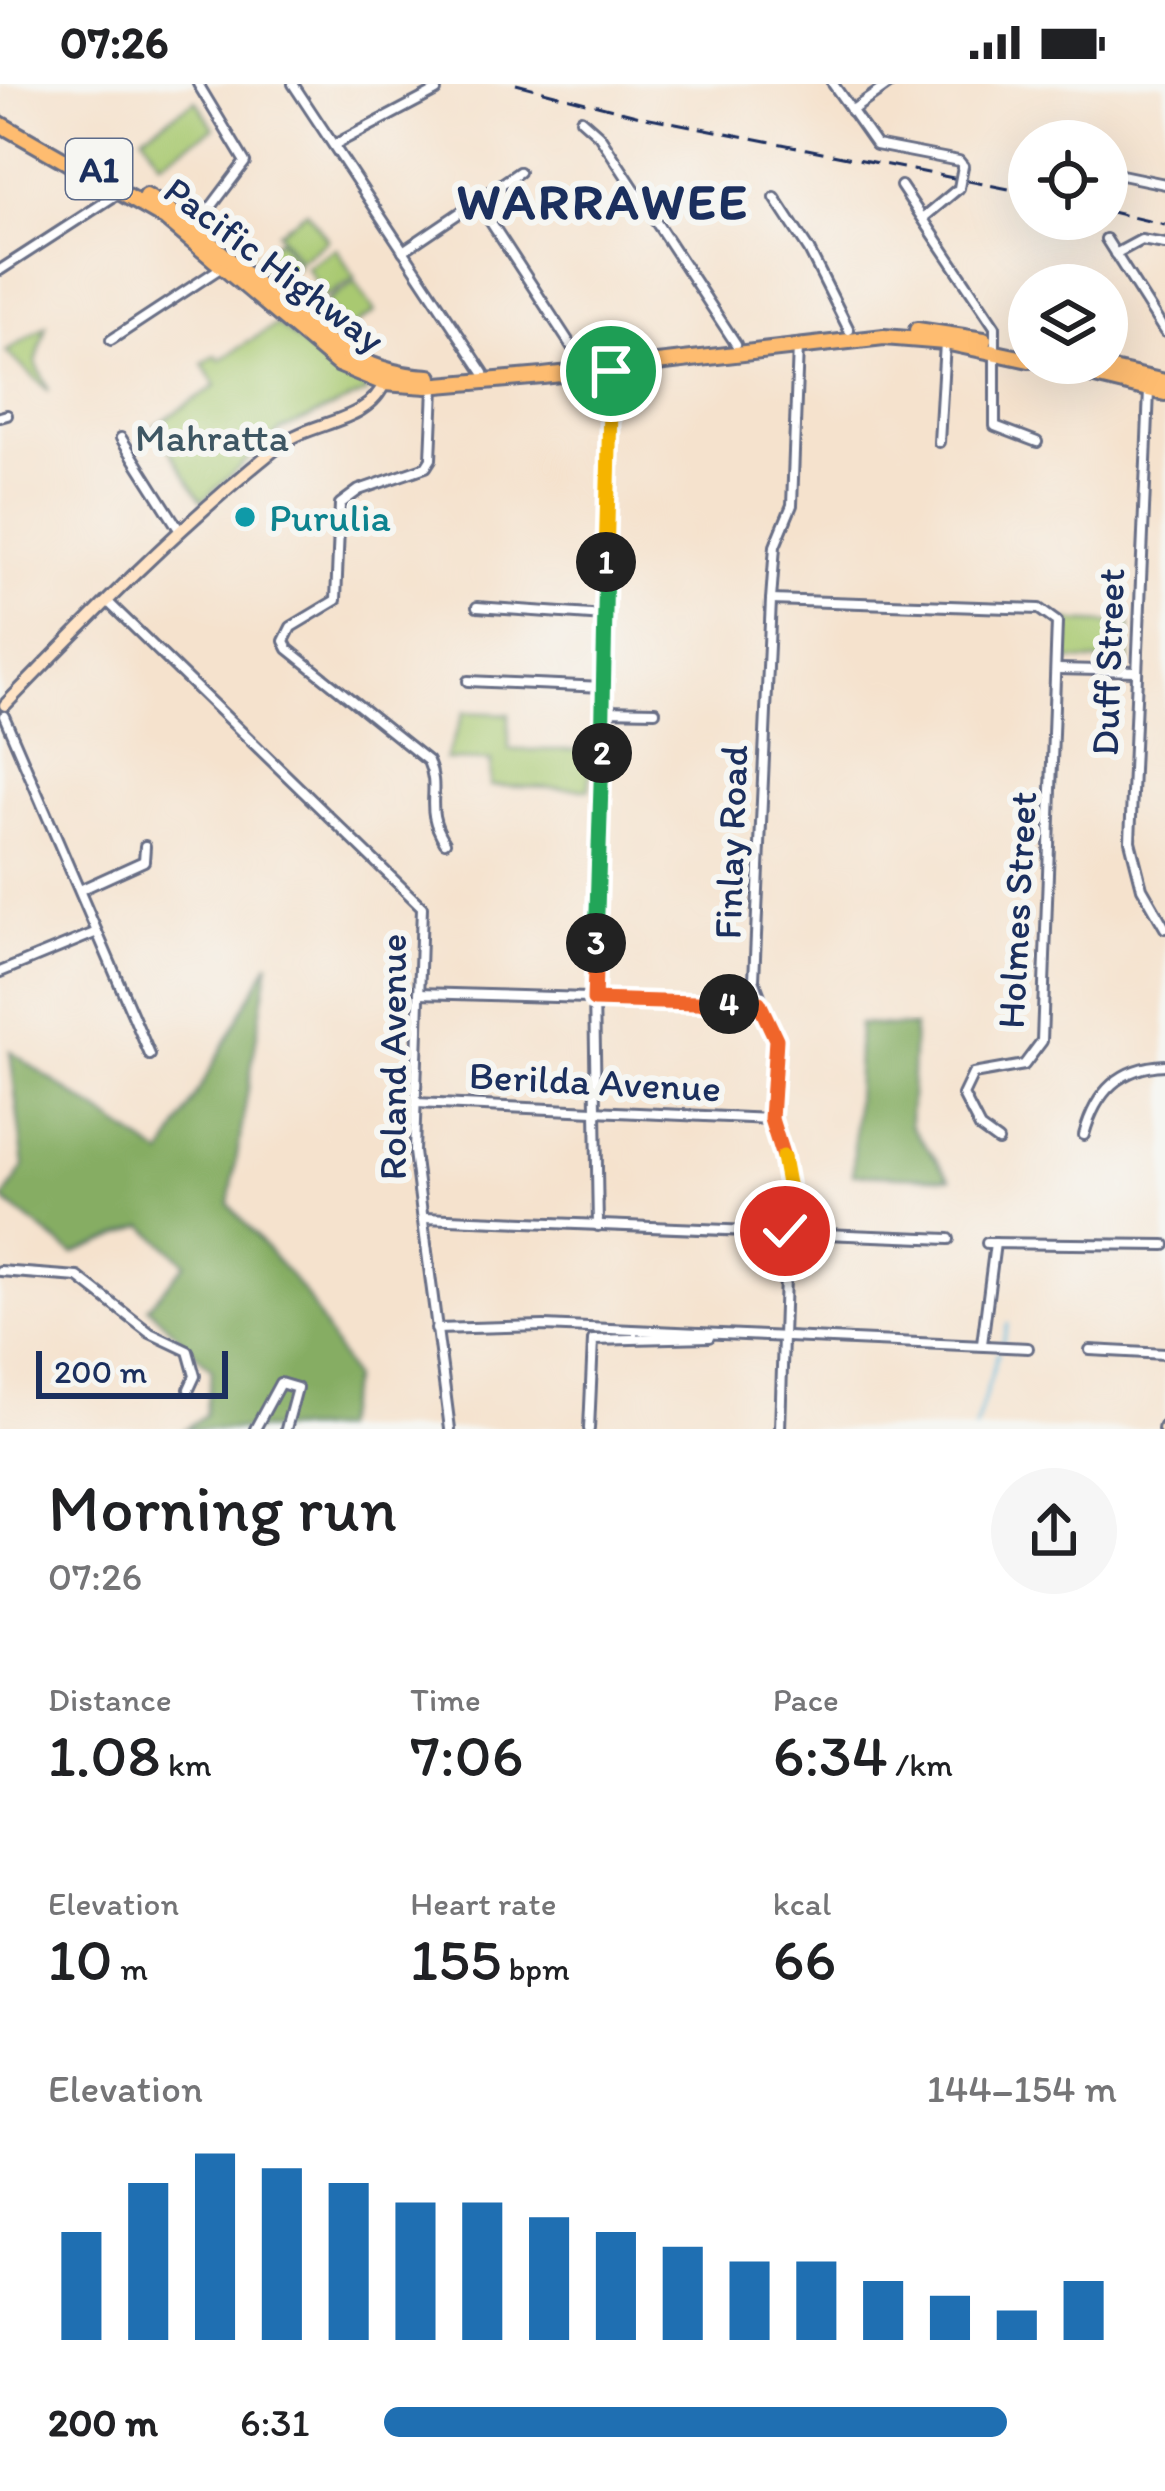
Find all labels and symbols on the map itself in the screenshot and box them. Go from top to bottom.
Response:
road number: A1 [66,139,132,199]
street label: Pacific Highway [155,166,394,363]
district label: WARRAWEE [456,171,750,232]
pin [560,320,662,422]
park label: Mahratta [135,414,289,461]
place label: Purulia [269,494,391,541]
marker: Purulia [232,504,258,530]
pin: 1 [576,532,636,592]
street label: Duff Street [1081,567,1134,757]
pin: 2 [572,723,632,783]
street label: Finlay Road [704,743,757,940]
street label: Holmes Street [987,790,1046,1030]
pin: 3 [566,913,626,973]
street label: Roland Avenue [369,934,416,1180]
pin: 4 [699,974,759,1034]
street label: Berilda Avenue [468,1051,722,1112]
pin [734,1180,836,1282]
scale bar [36,1345,228,1398]

